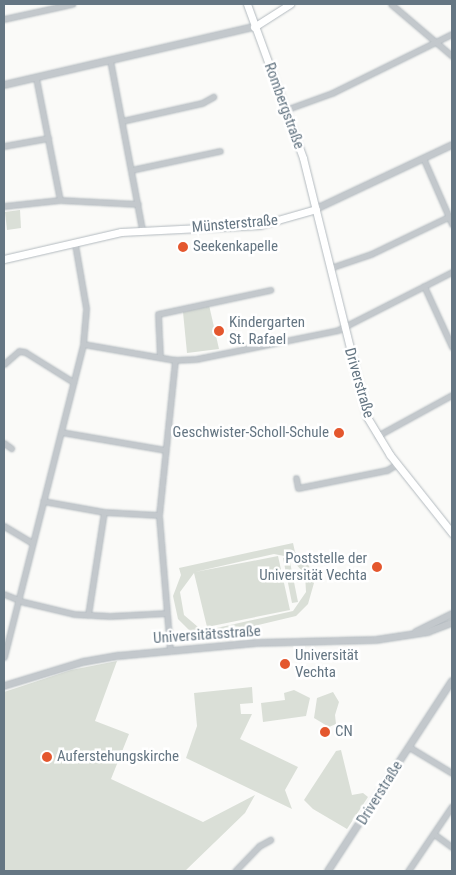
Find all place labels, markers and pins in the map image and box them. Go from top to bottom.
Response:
place label: Seekenkapelle [193,238,278,256]
marker: Seekenkapelle [177,241,189,253]
place label: Kindergarten St. Rafael [229,313,305,348]
marker: Kindergarten St. Rafael [213,325,225,337]
place label: Geschwister-Scholl-Schule [173,424,329,442]
marker: Geschwister-Scholl-Schule [333,427,345,439]
place label: Poststelle der Universität Vechta [259,549,367,584]
marker: Poststelle der Universität Vechta [371,561,383,573]
place label: Universität Vechta [295,646,358,681]
marker: Universität Vechta [279,658,291,670]
place label: CN [335,723,353,741]
marker: CN [319,726,331,738]
place label: Auferstehungskirche [57,748,179,766]
marker: Auferstehungskirche [41,751,53,763]

